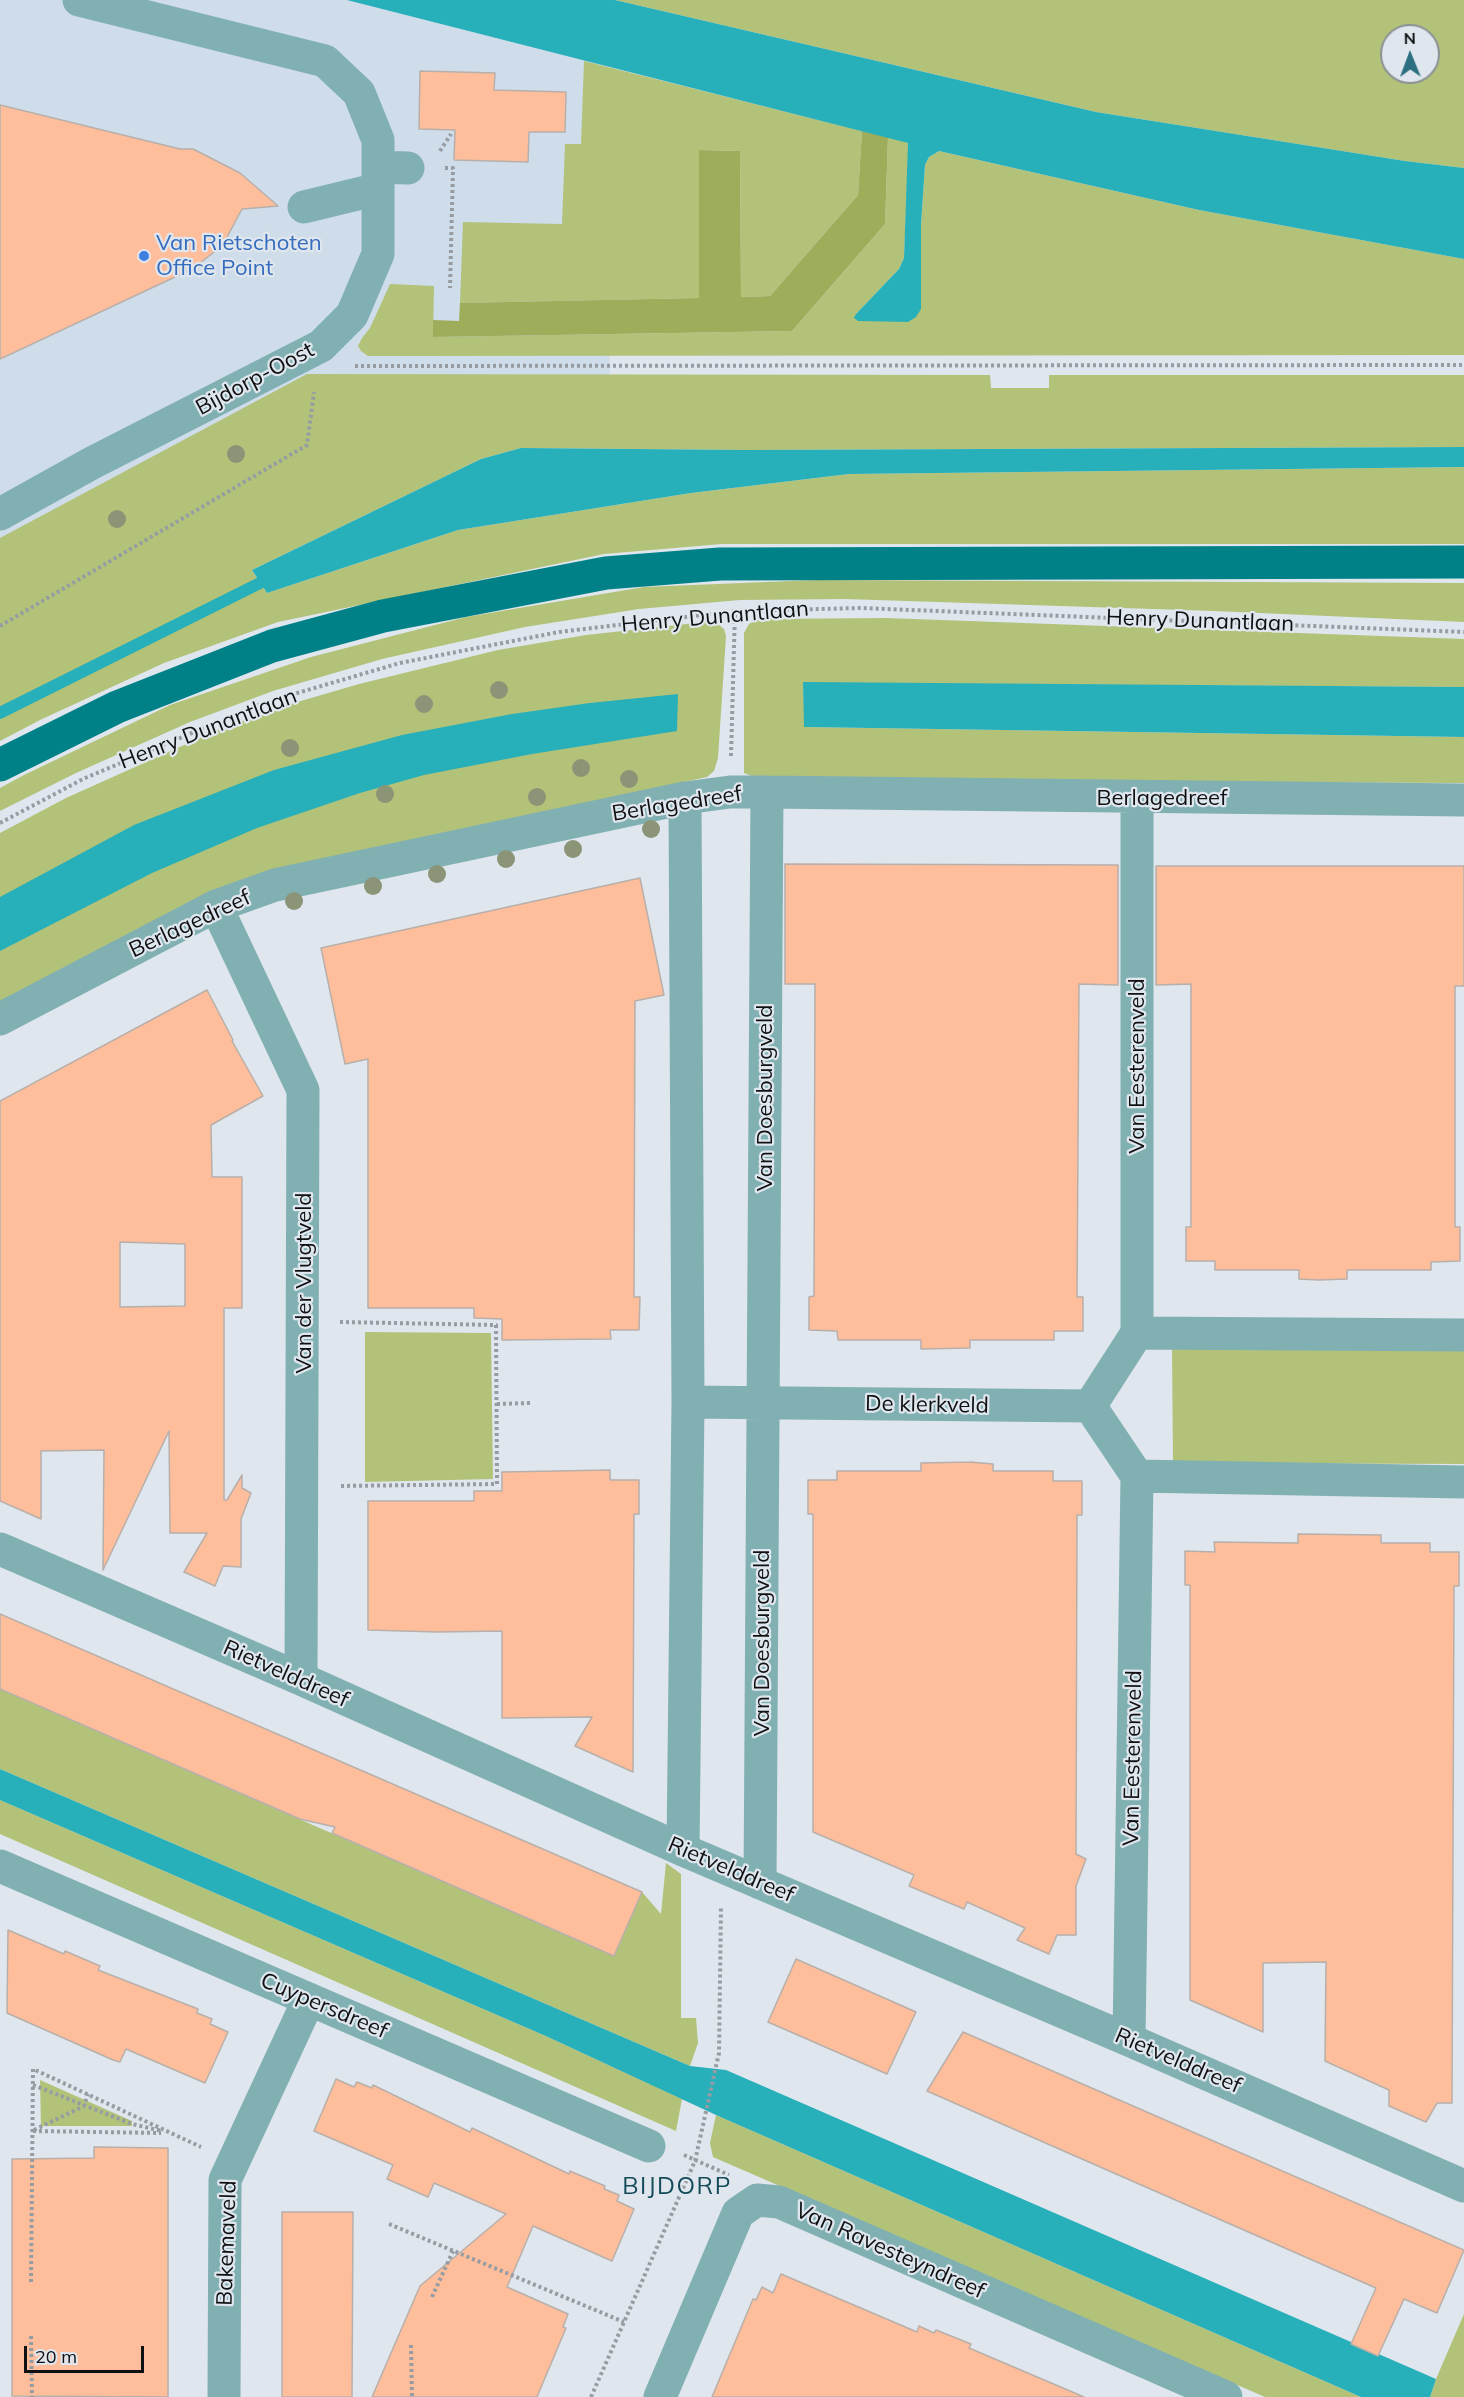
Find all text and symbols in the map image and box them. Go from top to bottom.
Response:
north arrow [1380,24,1440,84]
text: N [1404,28,1416,48]
place label: Van Rietschoten Office Point [156,230,322,282]
marker: Van Rietschoten Office Point [137,249,151,263]
street label: Bijdorp-Oost [191,337,319,421]
street label: Henry Dunantlaan [620,596,810,638]
street label: Henry Dunantlaan [1106,605,1294,637]
street label: Henry Dunantlaan [115,683,301,775]
street label: Berlagedreef [610,781,744,827]
street label: Berlagedreef [1097,785,1227,811]
street label: Berlagedreef [125,884,255,964]
street label: Van Eesterenveld [1124,978,1150,1154]
street label: Van Doesburgveld [752,1005,778,1191]
street label: Van der Vlugtveld [291,1192,317,1374]
street label: De klerkveld [865,1391,989,1419]
street label: Van Doesburgveld [749,1550,775,1736]
street label: Rietvelddreef [219,1635,353,1713]
street label: Van Eesterenveld [1118,1670,1148,1846]
street label: Rietvelddreef [664,1832,798,1908]
street label: Cuypersdreef [256,1967,392,2045]
street label: Rietvelddreef [1111,2023,1245,2099]
district label: BIJDORP [622,2173,732,2201]
street label: Bakemaveld [212,2180,242,2306]
street label: Van Ravesteyndreef [791,2197,989,2305]
scale bar [27,2334,147,2372]
text: 20 m [35,2345,77,2368]

